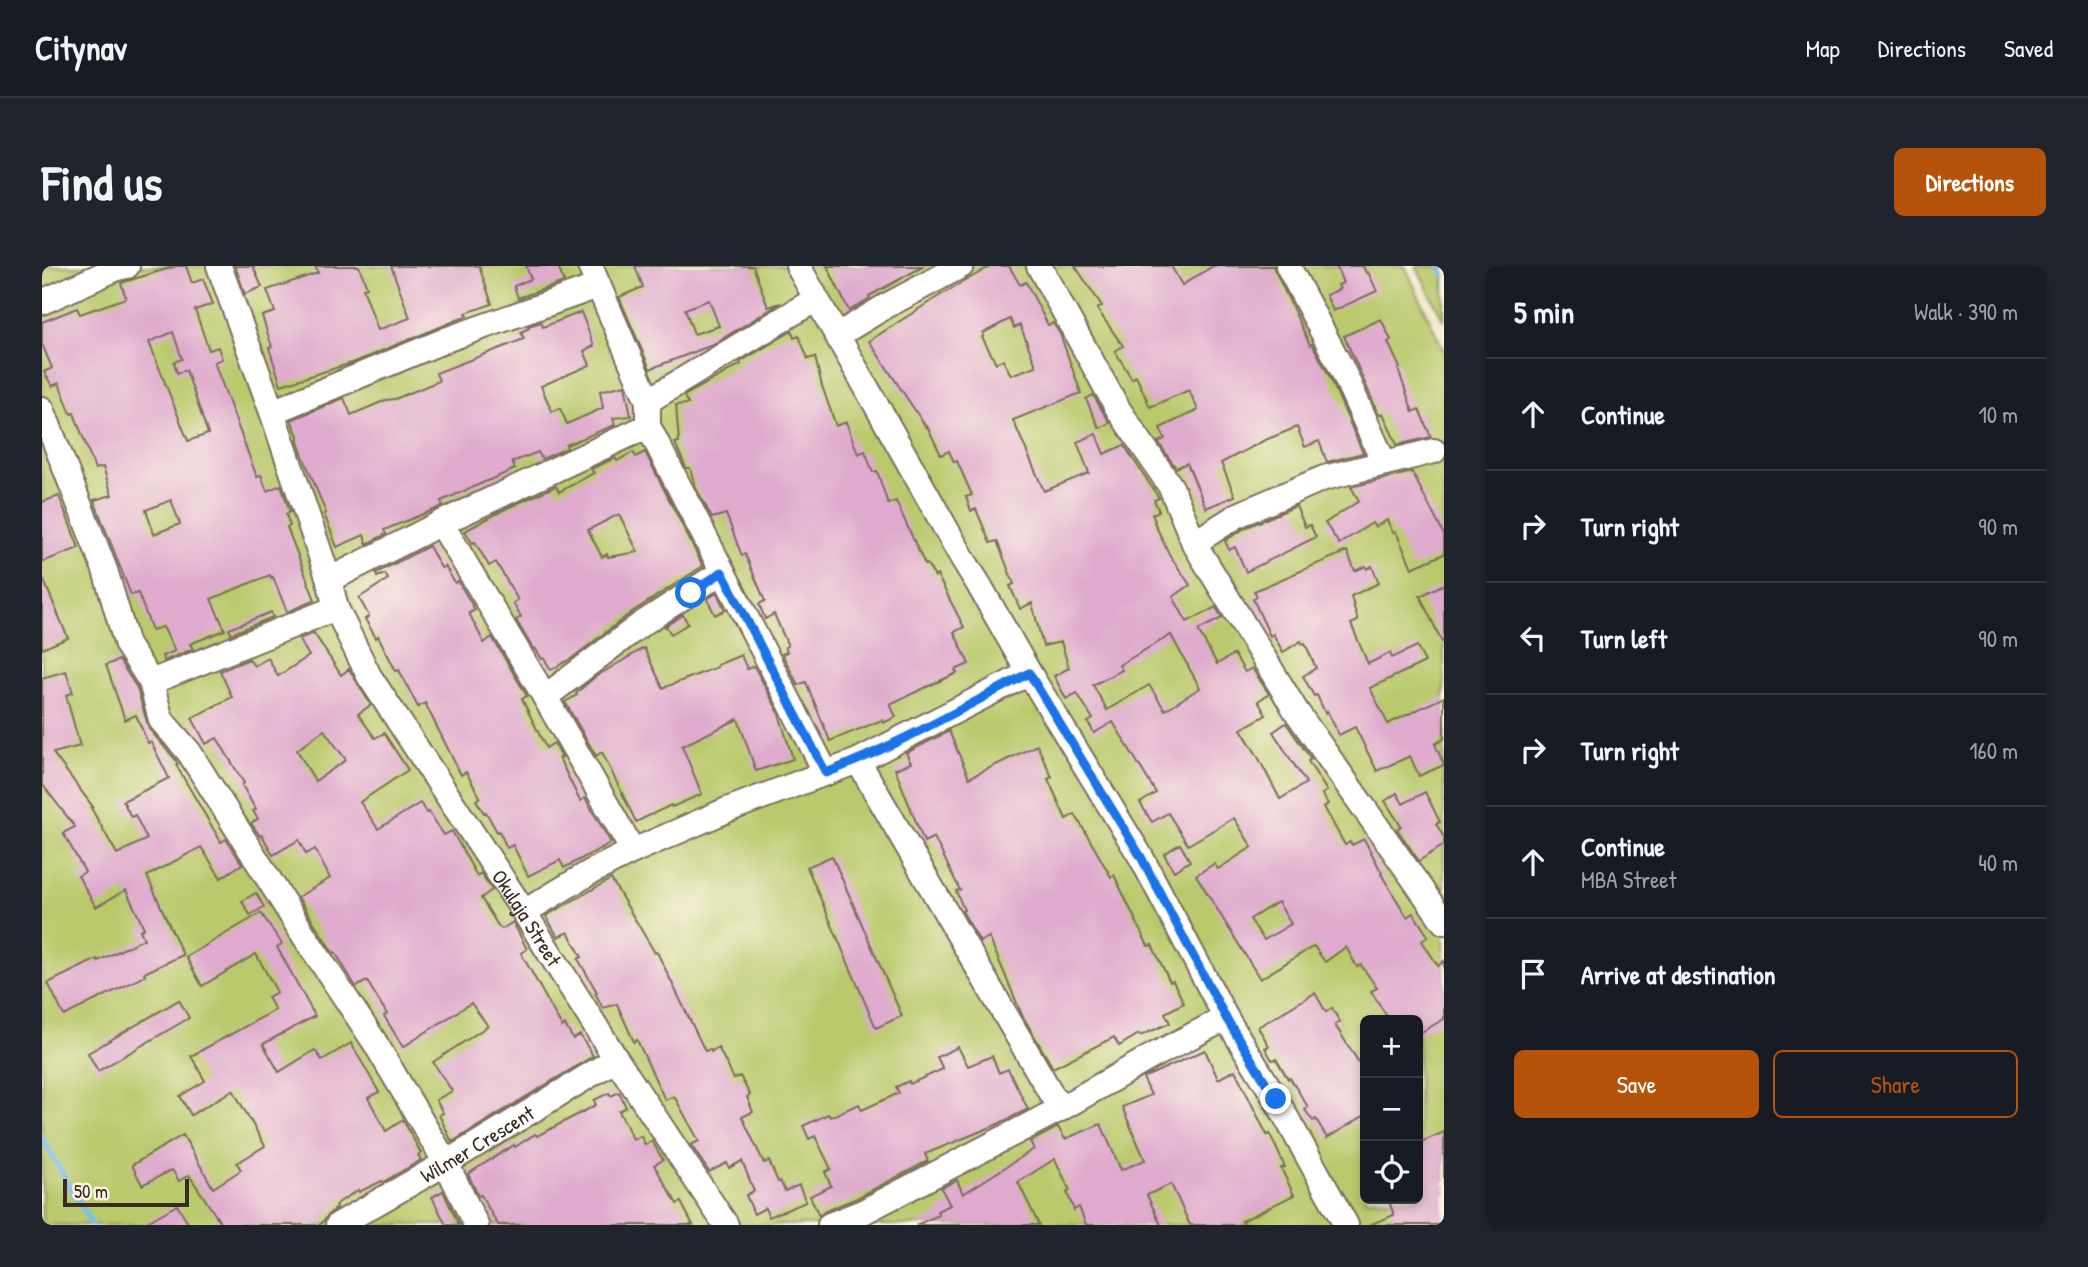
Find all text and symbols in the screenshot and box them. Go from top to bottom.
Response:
text: Citynav [35,26,127,70]
text: Map [1806,32,1840,64]
text: Directions [1878,32,1966,64]
text: Saved [2004,32,2053,64]
button: Directions [1894,148,2046,216]
text: Find us [42,149,162,215]
text: 5 min [1514,292,1574,332]
text: Walk · 390 m [1914,296,2018,327]
icon: ahead [1514,395,1552,433]
text: Continue [1581,397,1665,432]
text: 10 m [1978,399,2018,430]
icon: right [1514,507,1552,545]
text: Turn right [1581,509,1679,544]
text: 90 m [1978,511,2018,542]
route start [675,577,706,608]
icon: left [1514,619,1552,657]
text: Turn left [1581,621,1667,656]
text: 90 m [1978,623,2018,654]
icon: right [1514,731,1552,769]
text: Turn right [1581,733,1679,768]
text: 160 m [1969,735,2018,766]
text: Continue [1581,829,1665,864]
icon: ahead [1514,843,1552,881]
text: 40 m [1978,847,2018,878]
street label: Okulaja Street [485,864,569,972]
text: MBA Street [1581,864,1676,895]
icon: arrive [1514,955,1552,993]
text: Arrive at destination [1581,957,1776,992]
map controls [1360,1015,1423,1204]
button: + [1360,1015,1423,1078]
button: Save [1514,1050,1759,1118]
button: Share [1773,1050,2018,1118]
button: − [1360,1078,1423,1141]
route end [1260,1083,1291,1114]
street label: Wilmer Crescent [415,1098,540,1189]
button: locate [1360,1141,1423,1204]
scale bar [63,1176,189,1208]
text: 50 m [74,1178,108,1204]

